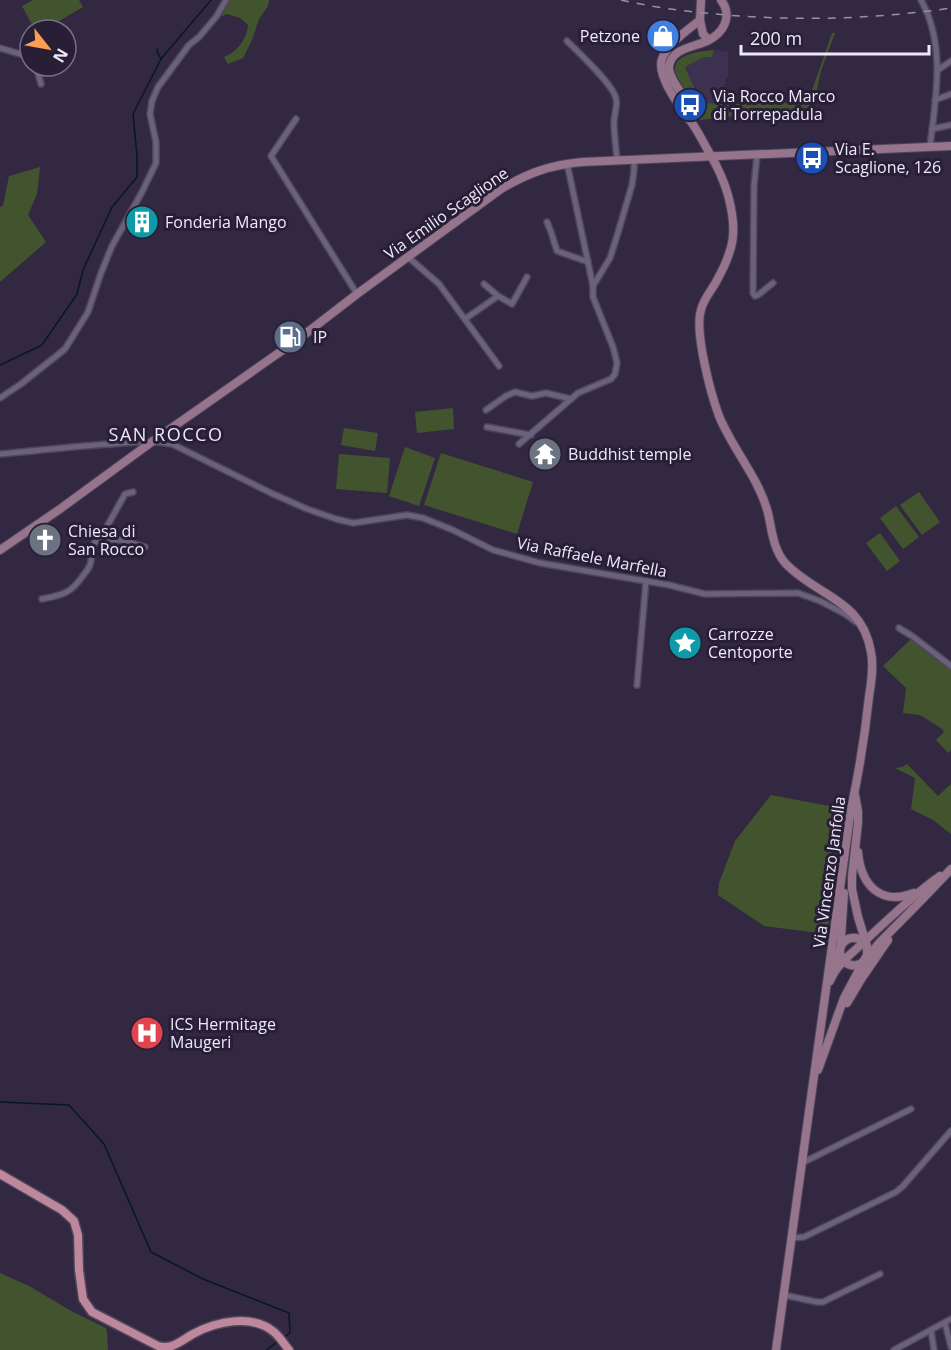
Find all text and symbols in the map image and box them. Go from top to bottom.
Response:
north arrow [18,18,78,78]
shop icon: Petzone [645,18,681,54]
scale bar [741,18,928,56]
place label: Petzone [580,25,640,47]
text: 200 m [750,26,802,50]
text: N [48,44,74,67]
place label: Via Rocco Marco di Torrepadula [713,85,835,125]
bus stop icon: Via Rocco Marco di Torrepadula [672,87,708,123]
place label: Via E. Scaglione, 126 [835,138,941,178]
bus stop icon: Via E. Scaglione, 126 [794,140,830,176]
street label: Via Emilio Scaglione [380,162,512,264]
building icon: Fonderia Mango [124,204,160,240]
place label: Fonderia Mango [165,211,287,233]
fuel station icon: IP [272,319,308,355]
place label: IP [313,326,327,348]
district label: SAN ROCCO [109,422,223,446]
temple icon: Buddhist temple [527,436,563,472]
place label: Buddhist temple [568,443,691,465]
place label: Chiesa di San Rocco [68,520,144,560]
church icon: Chiesa di San Rocco [27,522,63,558]
street label: Via Raffaele Marfella [515,532,669,582]
place label: Carrozze Centoporte [708,623,793,663]
place icon: Carrozze Centoporte [667,625,703,661]
street label: Via Vincenzo Janfolla [807,795,851,949]
place label: ICS Hermitage Maugeri [170,1013,276,1053]
hospital icon: ICS Hermitage Maugeri [129,1015,165,1051]

